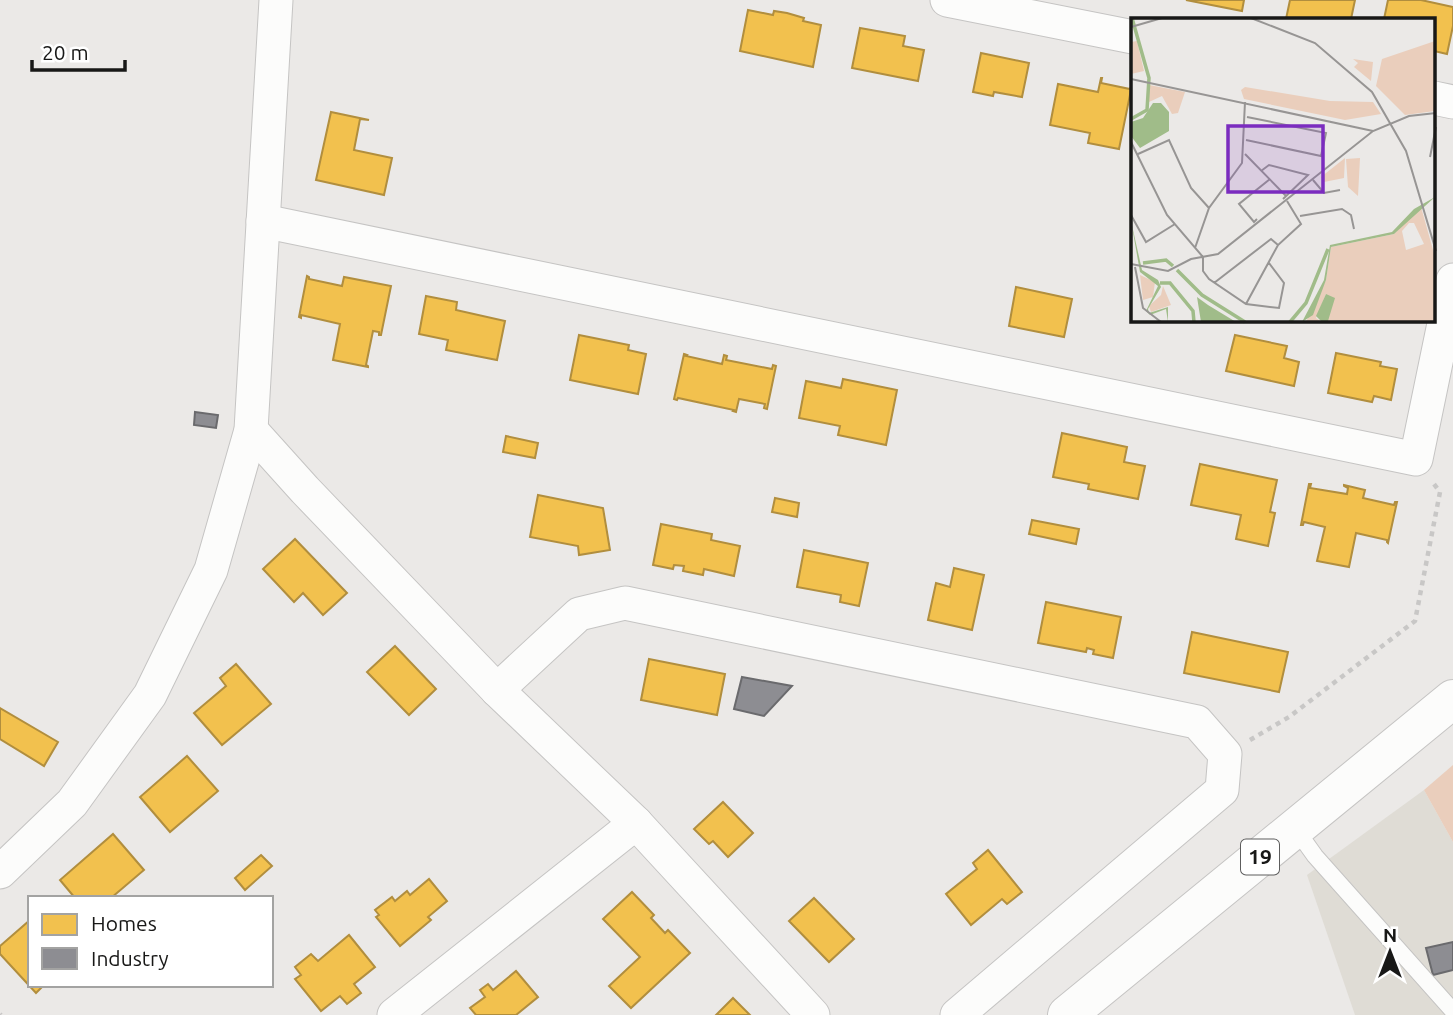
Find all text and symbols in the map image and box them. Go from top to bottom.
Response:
inset map [1131,18,1436,322]
scale bar [32,28,124,72]
text: 20 m [42,40,89,64]
road number: 19 [1241,840,1279,874]
legend [28,896,273,987]
text: Homes [91,911,157,935]
north arrow [1355,917,1425,987]
text: N [1383,924,1397,946]
text: Industry [91,946,169,970]

